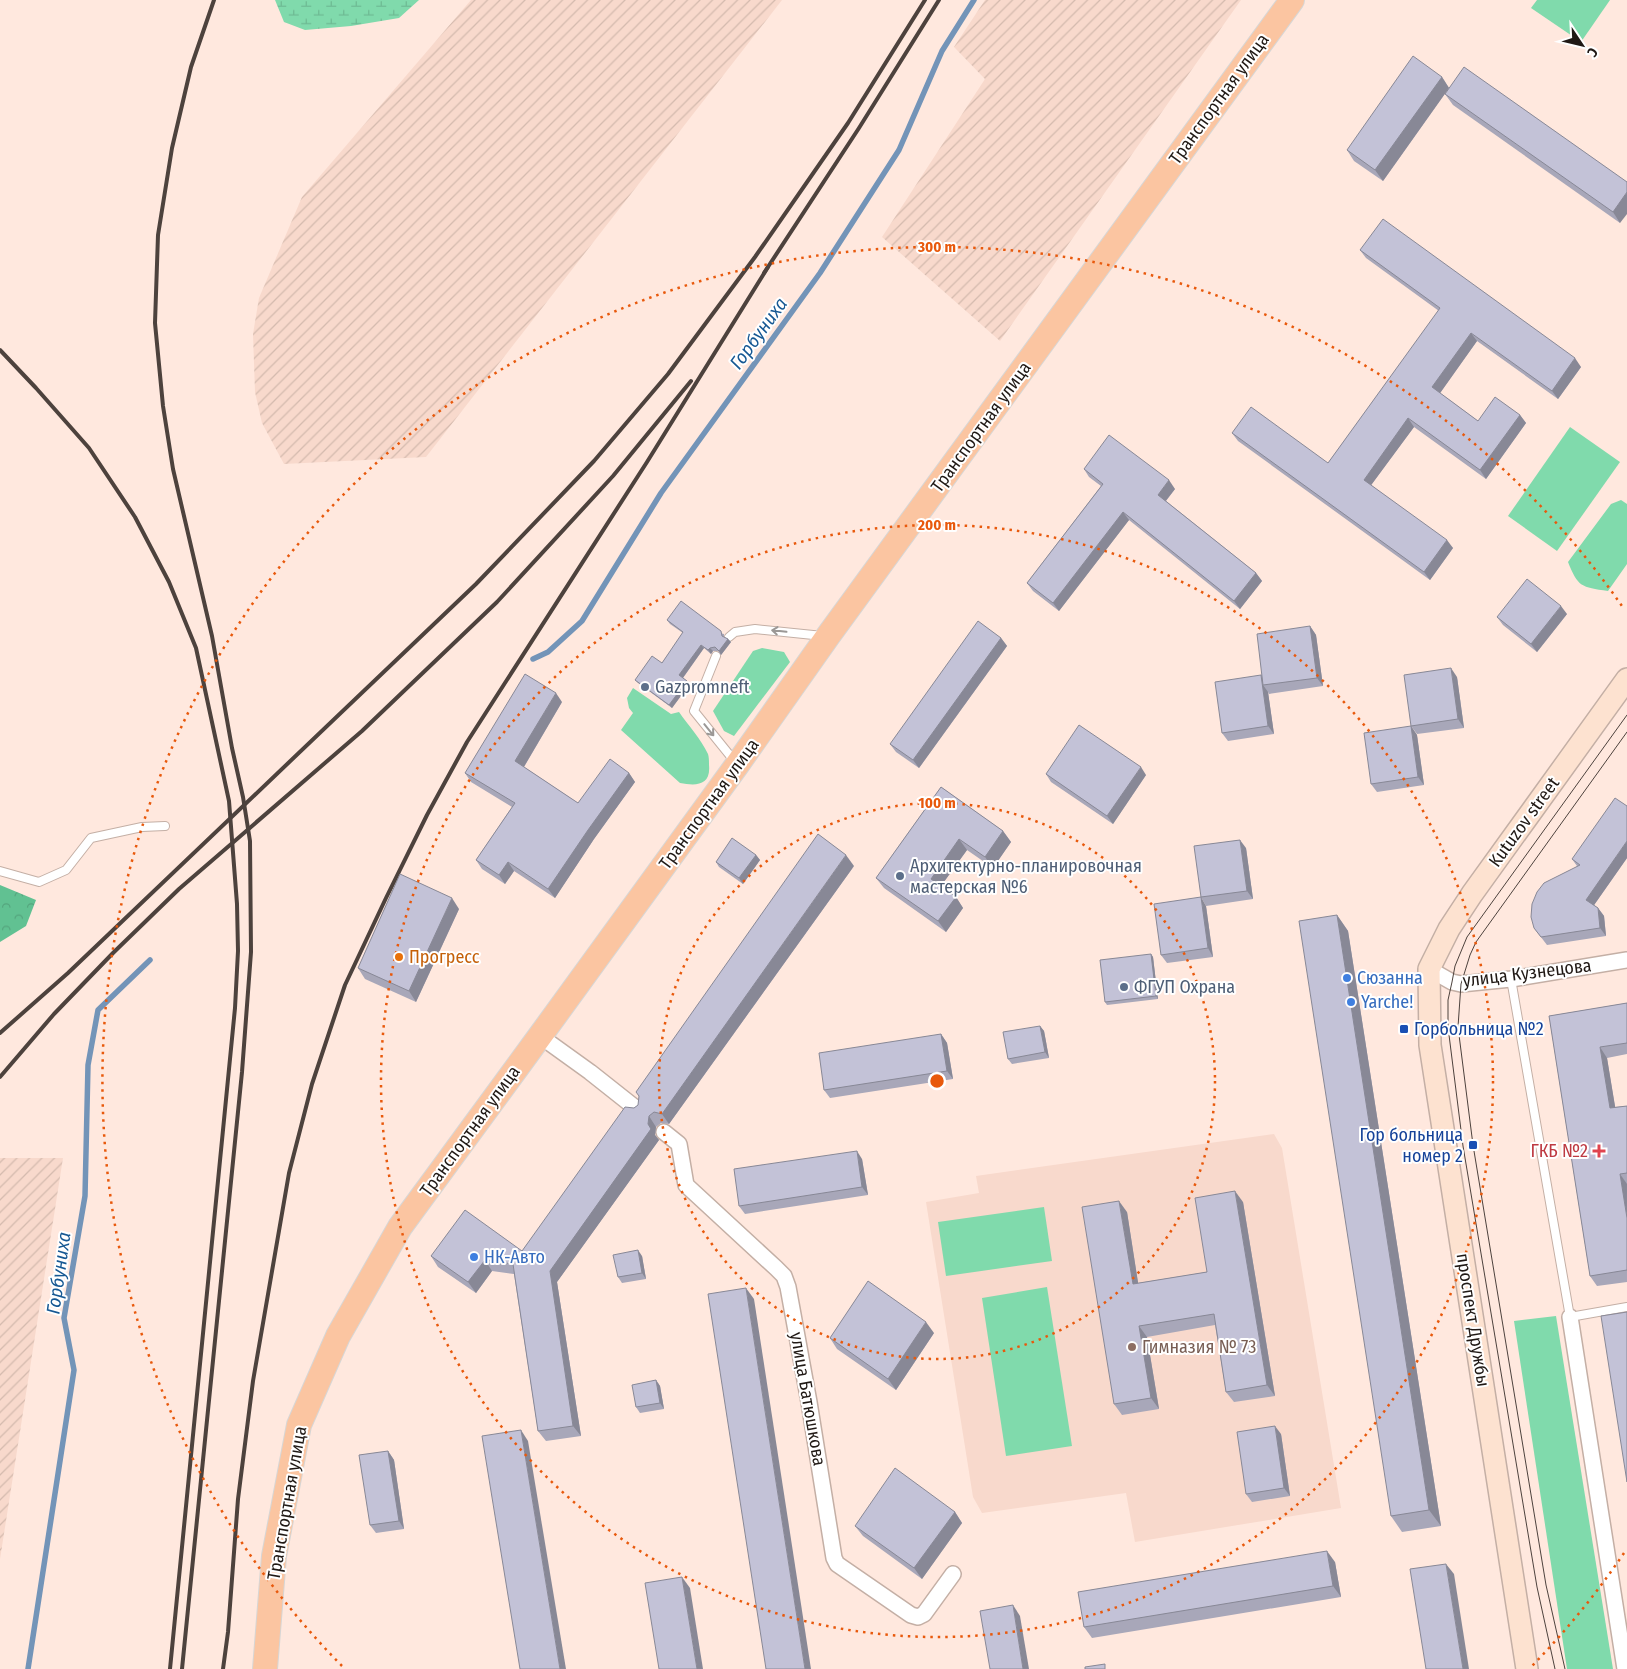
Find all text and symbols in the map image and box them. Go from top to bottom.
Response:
north arrow [1557,20,1607,70]
street label: Транспортная улица [1164,29,1274,169]
text: С [1583,44,1601,61]
text: 300 m [917,238,956,256]
water label: Горбуниха [725,293,792,374]
street label: Транспортная улица [926,357,1036,497]
text: 200 m [917,516,956,534]
one-way arrow [771,627,787,636]
place label: Gazpromneft [655,676,750,698]
marker: Gazpromneft [639,681,651,693]
one-way arrow [704,724,715,737]
street label: Транспортная улица [654,734,764,874]
street label: Kutuzov street [1484,773,1564,871]
text: 100 m [918,794,956,812]
place label: Архитектурно-планировочная мастерская №6 [910,855,1142,898]
marker: Архитектурно-планировочная мастерская №6 [894,870,906,882]
place label: Прогресс [409,946,480,968]
marker: Прогресс [393,951,405,963]
street label: улица Кузнецова [1461,954,1593,992]
place label: Сюзанна [1357,967,1423,989]
marker: Сюзанна [1341,972,1353,984]
place label: ФГУП Охрана [1134,976,1235,998]
marker: ФГУП Охрана [1118,981,1130,993]
place label: Yarche! [1361,991,1413,1013]
marker: Yarche! [1345,996,1357,1008]
place label: Горбольница №2 [1414,1018,1544,1040]
marker: Горбольница №2 [1398,1023,1410,1035]
street label: Транспортная улица [415,1061,525,1201]
centre of rings [928,1072,946,1090]
place label: Гор больница номер 2 [1359,1124,1463,1167]
marker: Гор больница номер 2 [1467,1139,1479,1151]
place label: ГКБ №2 [1530,1140,1588,1162]
marker: ГКБ №2 [1592,1144,1606,1158]
water label: Горбуниха [41,1230,76,1316]
place label: НК-Авто [484,1246,545,1268]
marker: НК-Авто [468,1251,480,1263]
street label: проспект Дружбы [1452,1252,1494,1388]
street label: улица Батюшкова [785,1330,831,1468]
place label: Гимназия № 73 [1142,1336,1256,1358]
marker: Гимназия № 73 [1126,1341,1138,1353]
street label: Транспортная улица [263,1424,311,1582]

